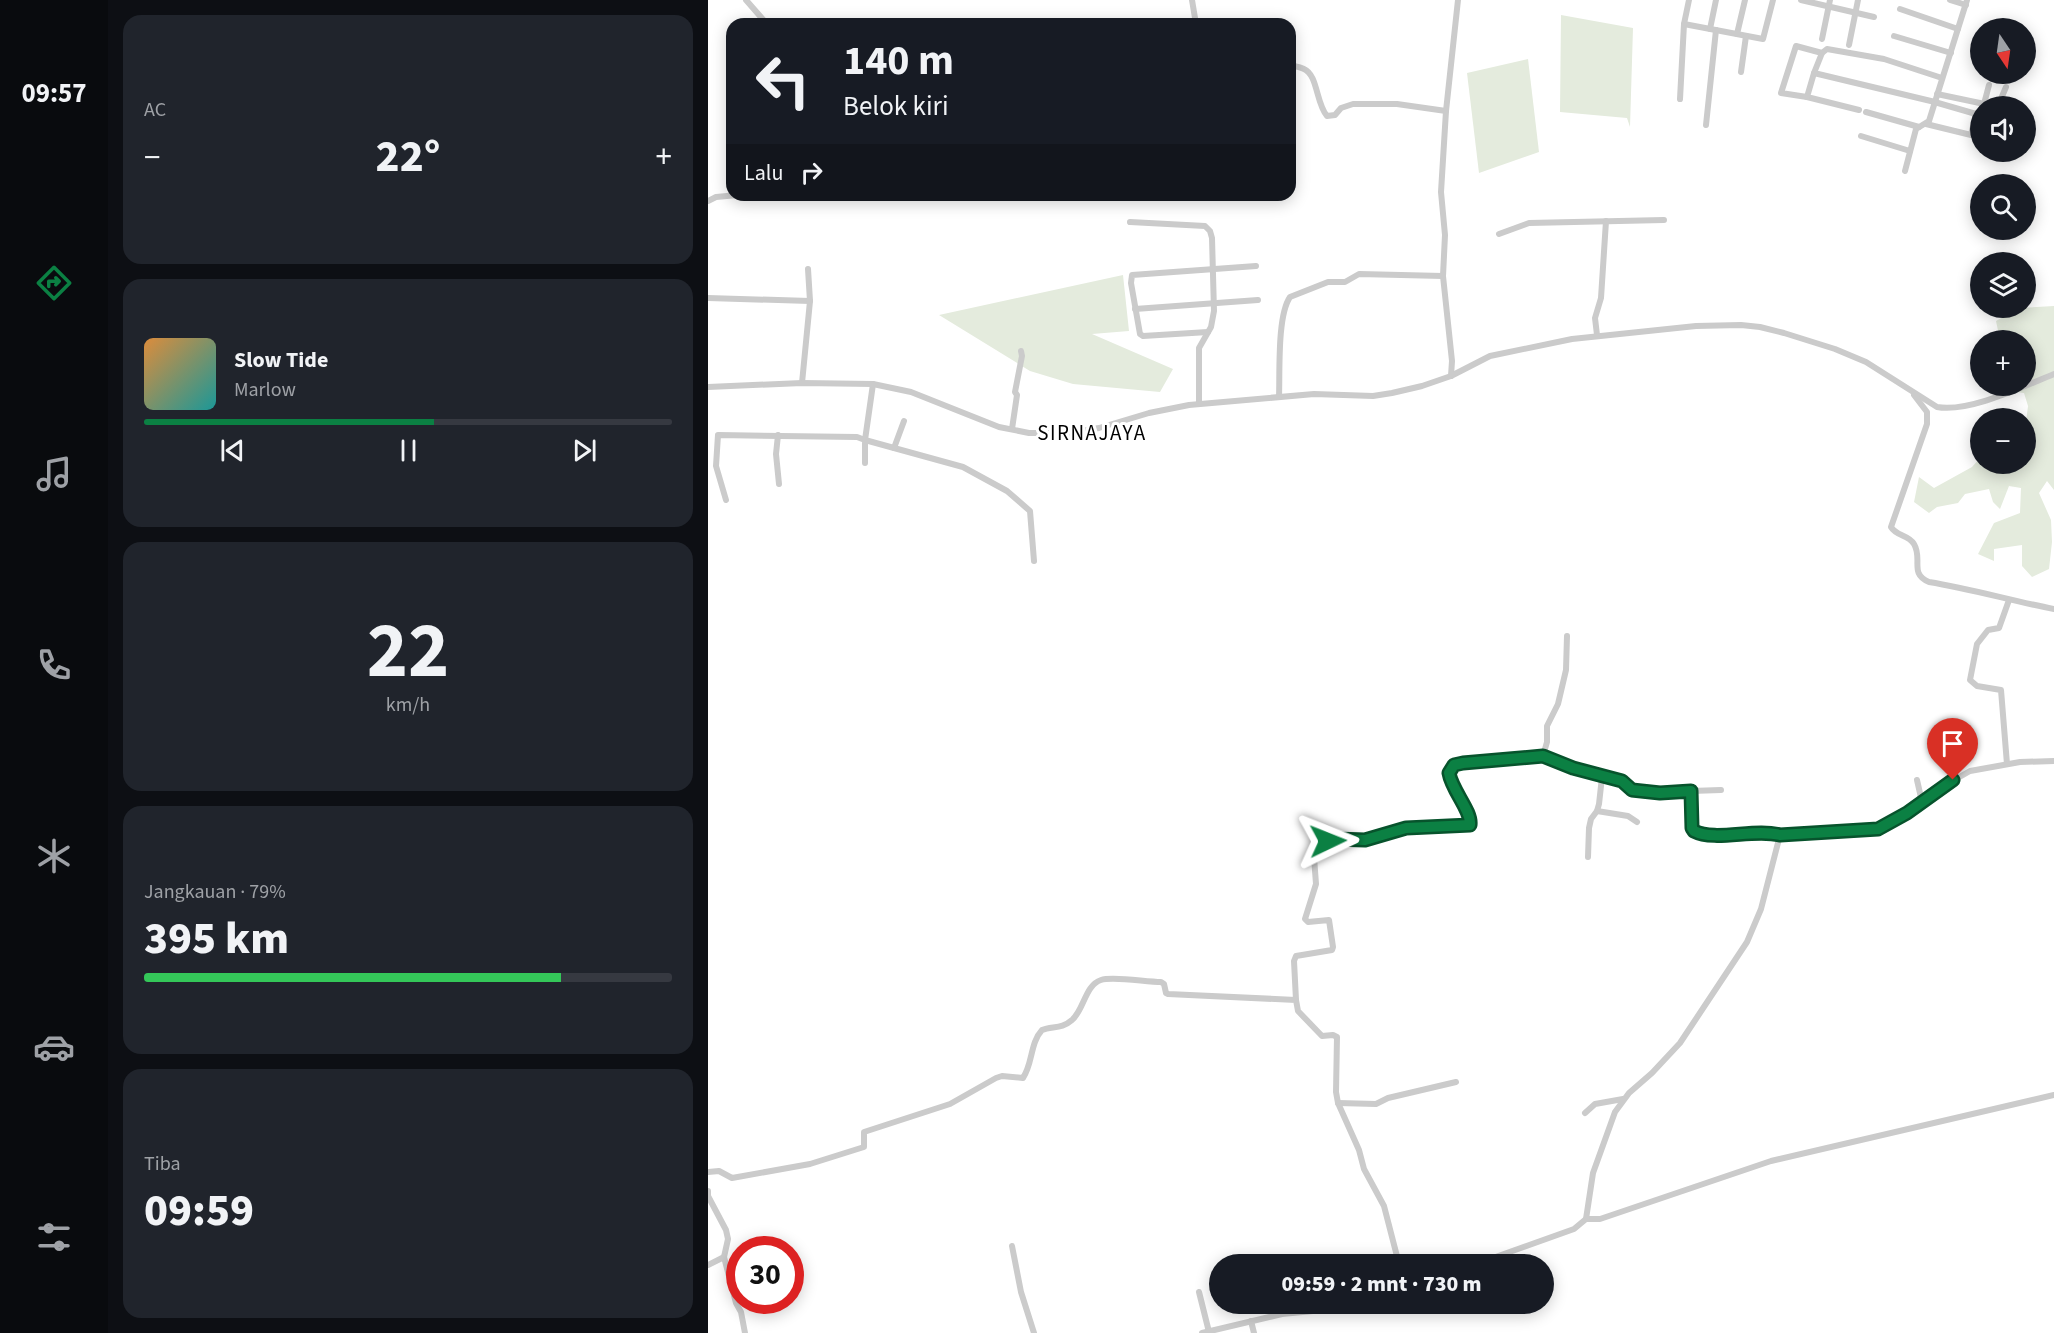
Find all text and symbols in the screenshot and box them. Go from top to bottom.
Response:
north arrow [1970,18,2036,84]
map controls [1970,18,2036,474]
text: 140 m [843,31,954,91]
icon: left [744,42,822,120]
text: 09:57 [21,74,87,113]
text: Belok kiri [843,87,949,126]
text: AC [144,96,166,124]
button: sound [1970,96,2036,162]
text: 22° [376,125,440,189]
text: − [144,134,160,181]
text: + [656,134,672,181]
icon: right [795,156,828,189]
text: Lalu [744,157,783,189]
button: search [1970,174,2036,240]
button: layers [1970,252,2036,318]
icon: directions [33,262,75,304]
button: + [1970,330,2036,396]
text: Slow Tide [234,344,328,376]
text: Marlow [234,376,296,404]
button: − [1970,408,2036,474]
district label: SIRNAJAYA [1037,418,1147,448]
icon: previous [216,434,249,467]
icon: pause [392,434,425,467]
icon: next [568,434,601,467]
icon: music [33,453,75,495]
text: 22 [367,596,449,707]
icon: phone [33,644,75,686]
text: km/h [386,691,430,719]
pin [1927,718,1978,780]
icon: arrive [1936,727,1969,760]
position arrow [1296,809,1360,873]
icon: climate [33,835,75,877]
text: Jangkauan · 79% [144,878,286,906]
text: 395 km [144,907,289,971]
icon: car [33,1026,75,1068]
text: Tiba [144,1150,181,1178]
text: 09:59 [144,1179,254,1243]
icon: filters [33,1216,75,1258]
speed limit sign: 30 [726,1236,804,1314]
text: 09:59 · 2 mnt · 730 m [1281,1268,1482,1300]

